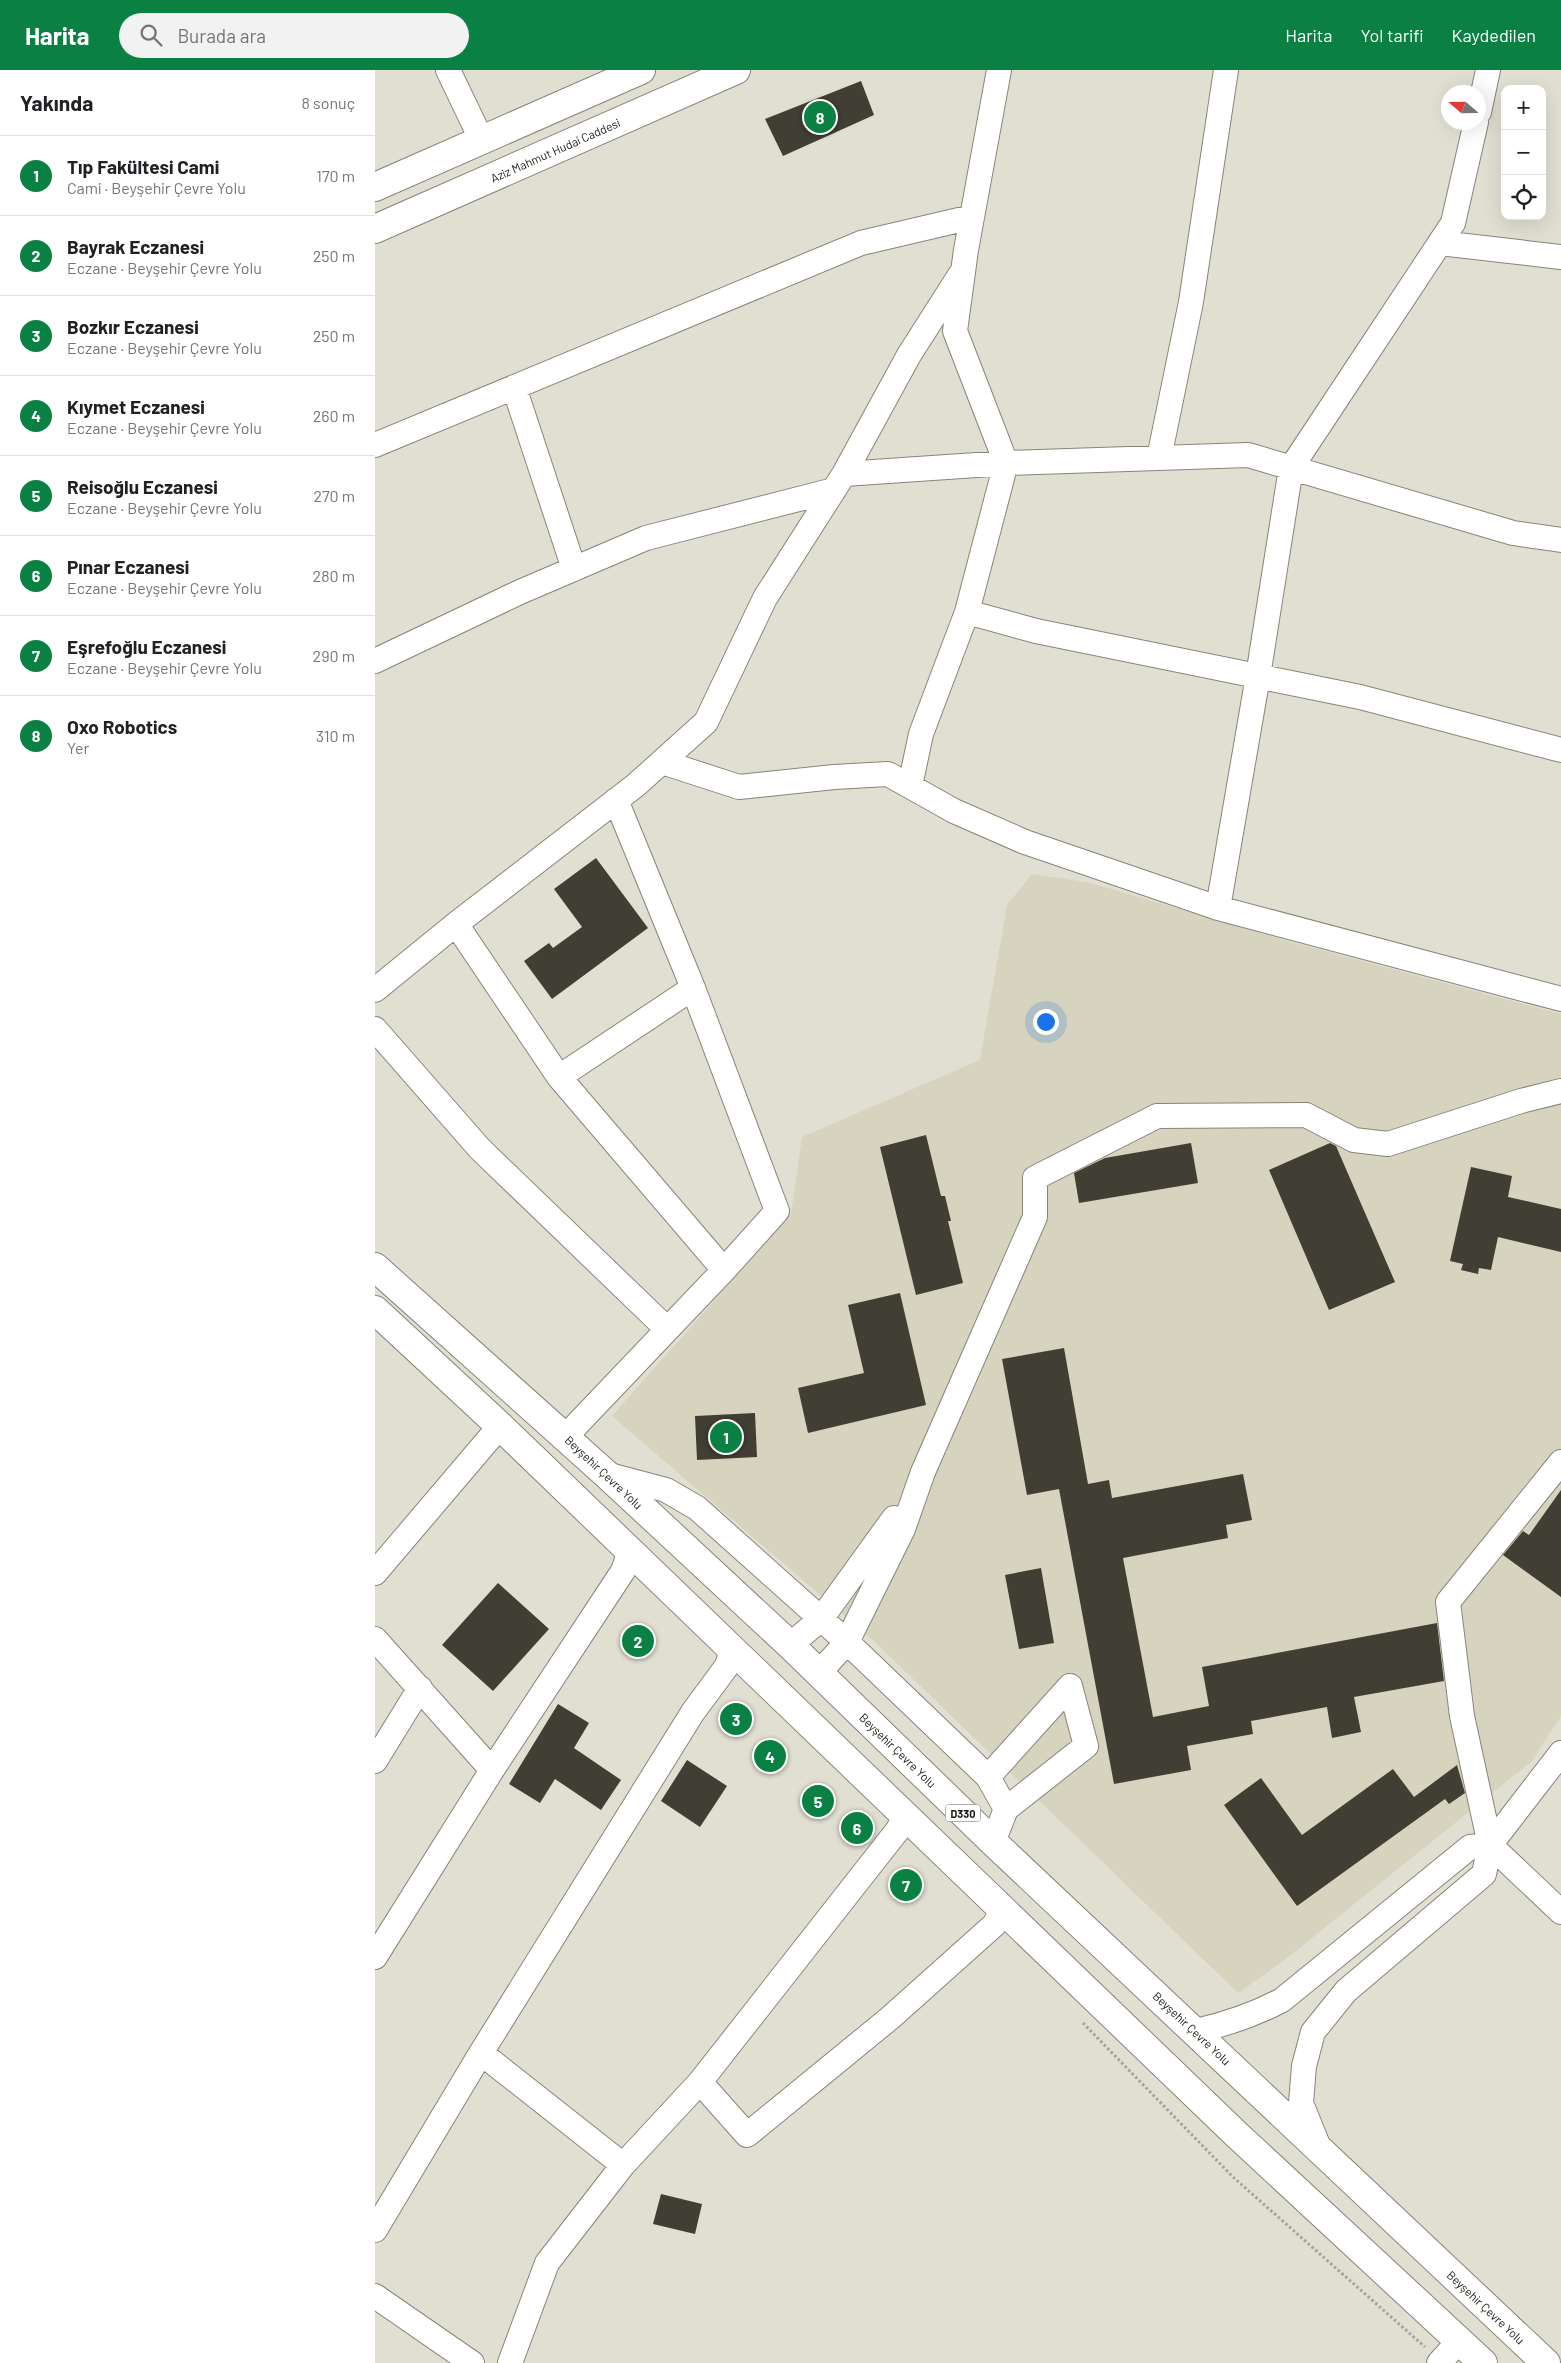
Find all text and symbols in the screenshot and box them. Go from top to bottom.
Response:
search box [119,13,469,58]
text: Harita [25,21,89,50]
icon: search [137,21,165,49]
text: Burada ara [177,24,266,47]
text: Harita [1285,24,1332,46]
text: Yol tarifi [1360,24,1423,46]
text: Kaydedilen [1451,24,1536,46]
north arrow [1441,85,1486,130]
map controls [1501,85,1546,220]
button: + [1501,85,1546,130]
text: Yakında [20,90,93,115]
text: 8 sonuç [302,93,355,112]
pin: 8 [804,98,836,136]
street label: Aziz Mahmut Hudai Caddesi [488,115,622,185]
button: − [1501,130,1546,175]
text: Tıp Fakültesi Cami [67,155,219,178]
text: 1 [33,166,39,185]
text: 170 m [316,166,355,185]
button: locate [1501,175,1546,220]
text: Cami · Beyşehir Çevre Yolu [67,178,246,197]
text: Bayrak Eczanesi [67,235,204,258]
text: 2 [32,246,40,265]
text: 250 m [313,246,355,265]
text: Eczane · Beyşehir Çevre Yolu [67,258,262,277]
text: Bozkır Eczanesi [67,315,199,338]
text: 3 [32,326,40,345]
text: 250 m [313,326,355,345]
text: Eczane · Beyşehir Çevre Yolu [67,338,262,357]
text: Kıymet Eczanesi [67,395,205,418]
text: 4 [31,406,41,425]
text: 260 m [313,406,355,425]
text: Eczane · Beyşehir Çevre Yolu [67,418,262,437]
text: Reisoğlu Eczanesi [67,475,218,498]
text: 5 [32,486,40,505]
text: 270 m [313,486,355,505]
text: Eczane · Beyşehir Çevre Yolu [67,498,262,517]
text: Pınar Eczanesi [67,555,189,578]
text: 6 [32,566,40,585]
text: 280 m [313,566,355,585]
text: Eczane · Beyşehir Çevre Yolu [67,578,262,597]
text: Eşrefoğlu Eczanesi [67,635,226,658]
text: 7 [32,646,40,665]
text: 290 m [313,646,355,665]
text: Eczane · Beyşehir Çevre Yolu [67,658,262,677]
text: Oxo Robotics [67,715,177,738]
text: 8 [32,726,40,745]
text: 310 m [316,726,355,745]
text: Yer [67,738,89,757]
your location [1033,1009,1059,1035]
pin: 1 [710,1418,742,1456]
street label: Beyşehir Çevre Yolu [562,1432,646,1512]
pin: 2 [622,1622,654,1660]
pin: 3 [720,1700,752,1738]
street label: Beyşehir Çevre Yolu [857,1710,939,1790]
pin: 4 [754,1737,786,1775]
pin: 5 [802,1782,834,1820]
road number: D330 [945,1805,981,1822]
pin: 6 [841,1809,873,1847]
pin: 7 [890,1866,922,1904]
street label: Beyşehir Çevre Yolu [1150,1988,1234,2068]
street label: Beyşehir Çevre Yolu [1444,2267,1528,2347]

